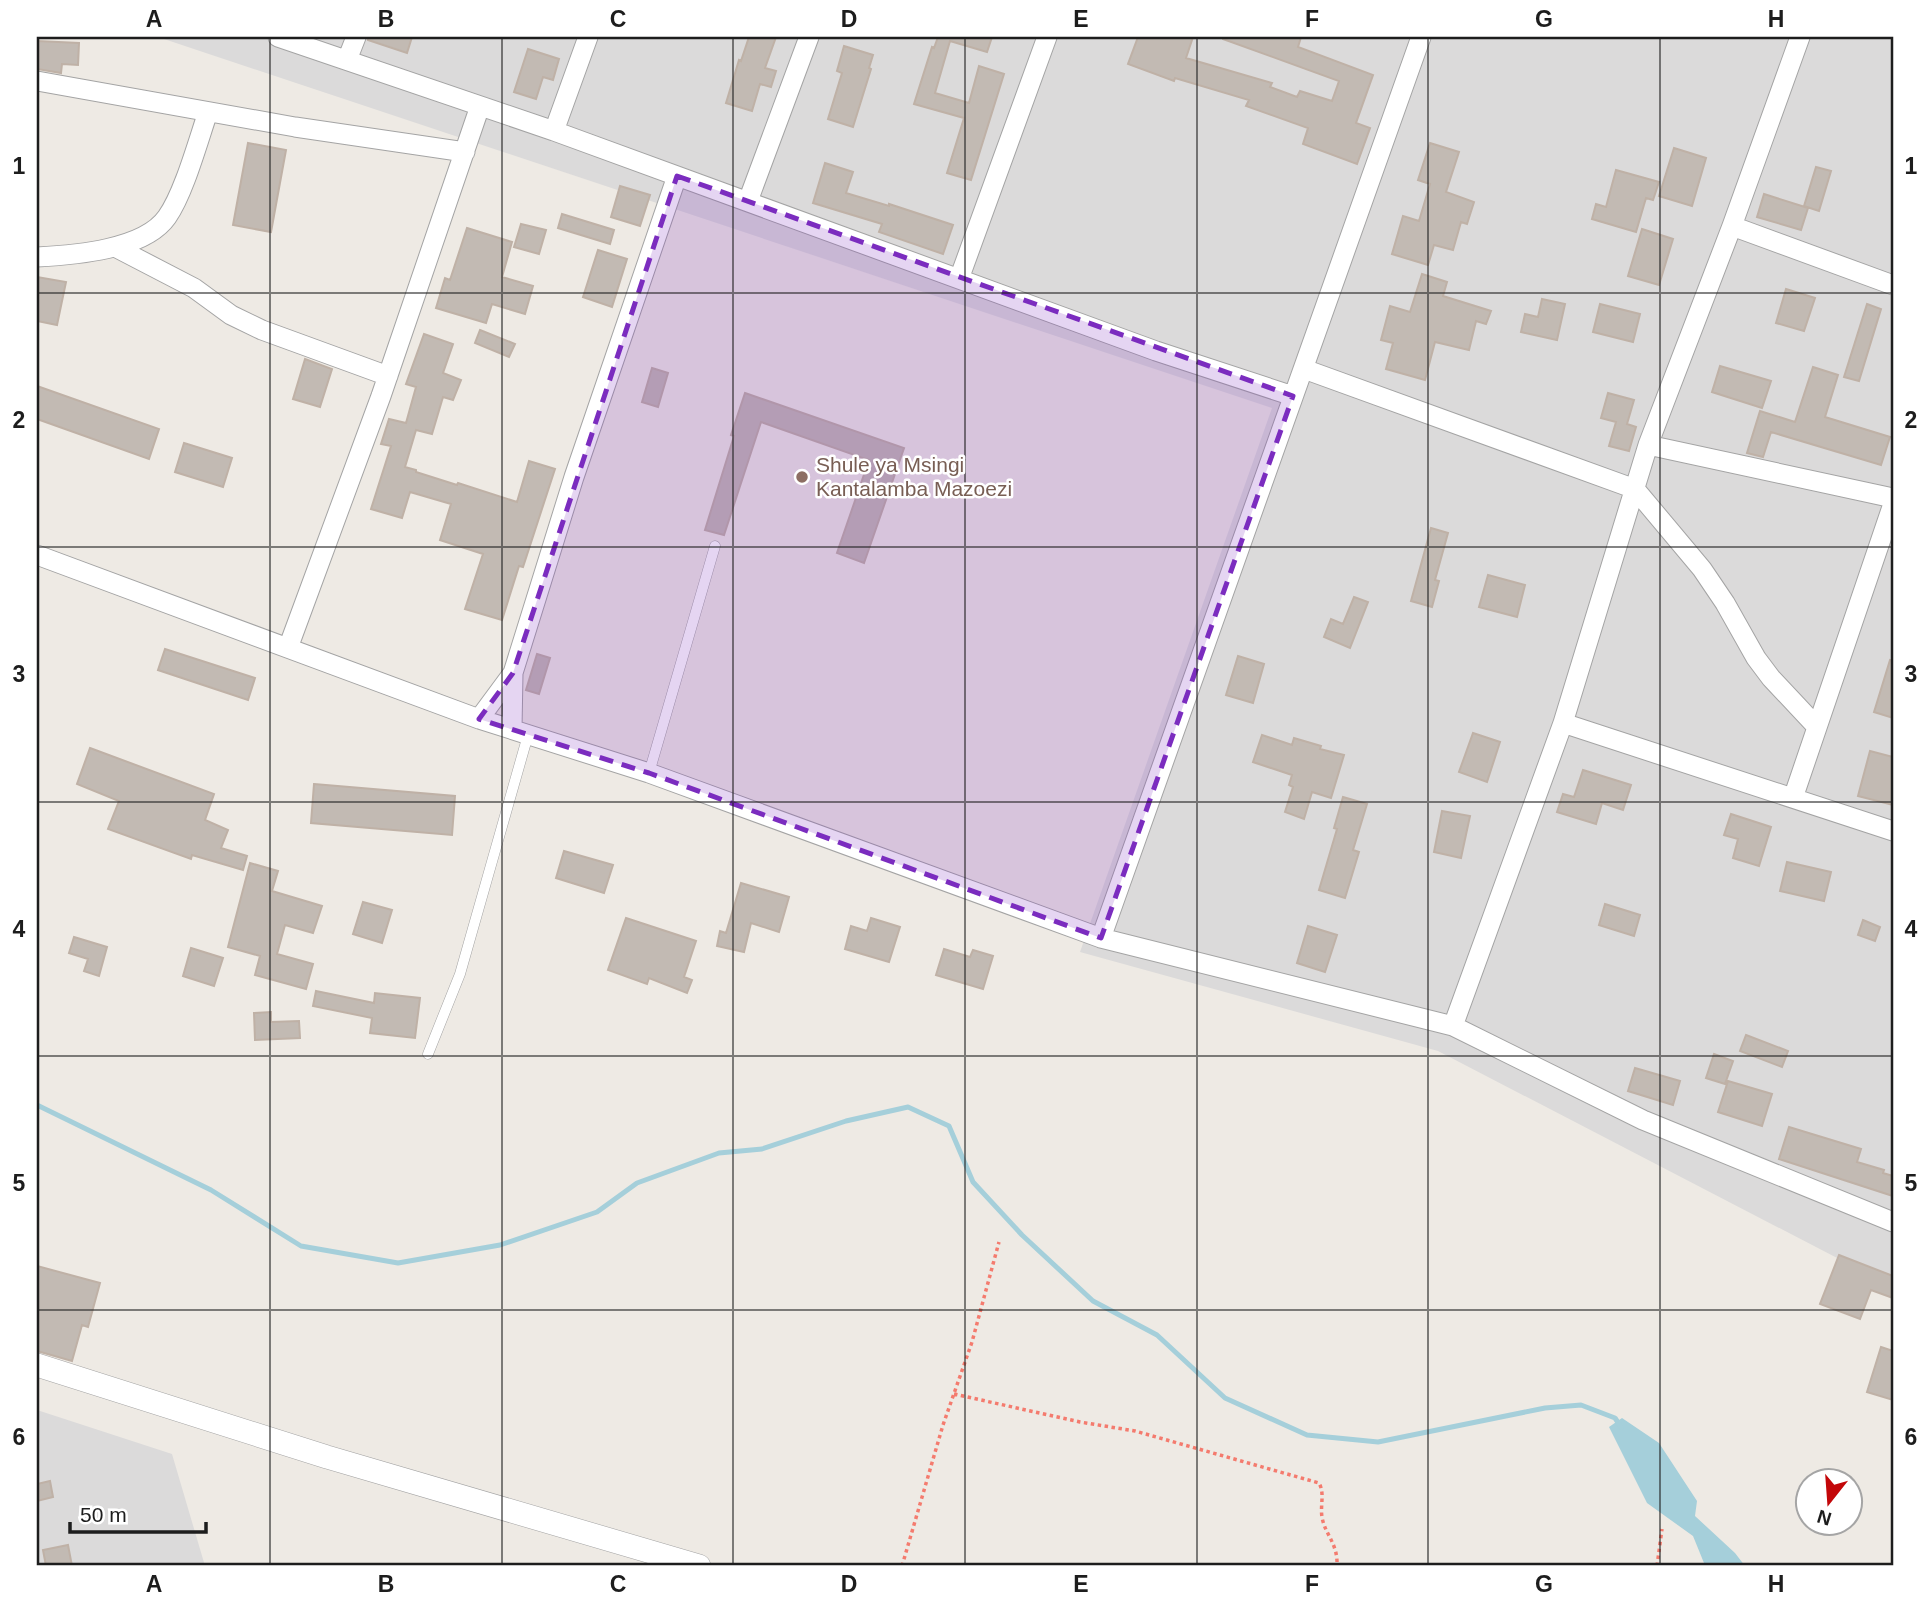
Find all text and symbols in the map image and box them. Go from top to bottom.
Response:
text: A [146,6,162,32]
text: B [378,6,394,32]
text: C [610,6,626,32]
text: D [841,6,857,32]
text: E [1073,6,1089,32]
text: F [1305,6,1319,32]
text: G [1535,6,1553,32]
text: H [1768,6,1784,32]
text: 1 [13,153,26,179]
text: 1 [1905,153,1918,179]
text: 2 [13,407,25,433]
text: 2 [1905,407,1917,433]
place label: Shule ya Msingi Kantalamba Mazoezi [816,453,1012,500]
marker: Shule ya Msingi Kantalamba Mazoezi [794,469,810,485]
text: 3 [13,661,25,687]
text: 3 [1905,661,1917,687]
text: 4 [13,916,26,942]
text: 4 [1905,916,1918,942]
text: 5 [13,1170,26,1196]
text: 5 [1905,1170,1918,1196]
text: 6 [13,1424,25,1450]
text: 6 [1905,1424,1917,1450]
north arrow [1794,1466,1864,1536]
scale bar [70,1491,206,1535]
text: 50 m [80,1503,127,1526]
text: N [1815,1506,1834,1530]
text: A [146,1571,162,1597]
text: B [378,1571,394,1597]
text: C [610,1571,626,1597]
text: D [841,1571,857,1597]
text: E [1073,1571,1089,1597]
text: F [1305,1571,1319,1597]
text: G [1535,1571,1553,1597]
text: H [1768,1571,1784,1597]

